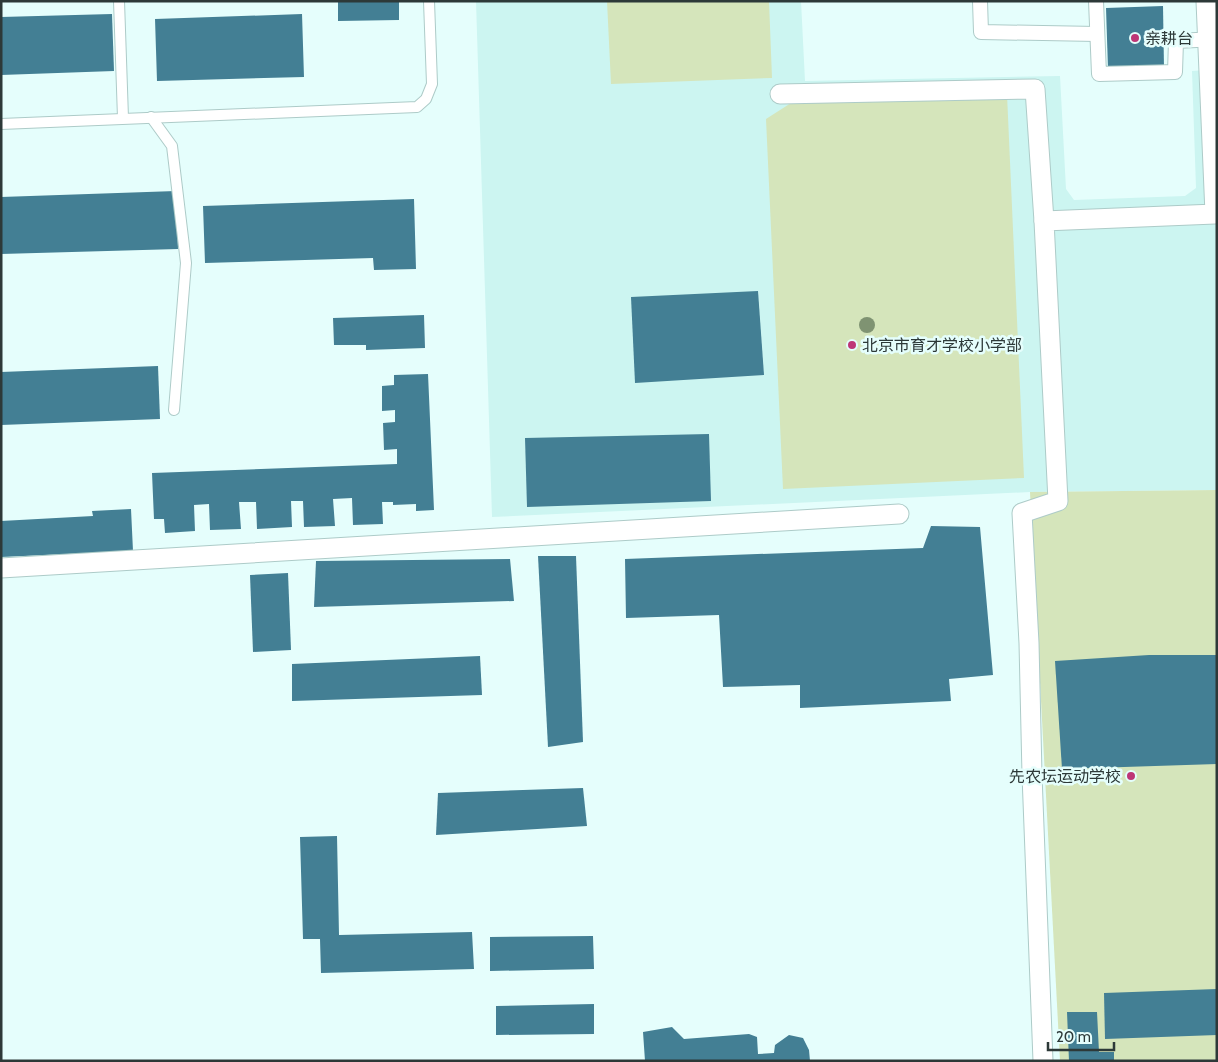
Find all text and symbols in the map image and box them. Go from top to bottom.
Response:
place label: 亲耕台 [1145,29,1193,48]
marker: 亲耕台 [1129,32,1141,44]
place label: 北京市育才学校小学部 [862,336,1022,355]
marker: 北京市育才学校小学部 [846,339,858,351]
place label: 先农坛运动学校 [1009,767,1121,786]
marker: 先农坛运动学校 [1125,770,1137,782]
scale bar [1048,1020,1114,1052]
text: 20 m [1056,1028,1091,1046]

